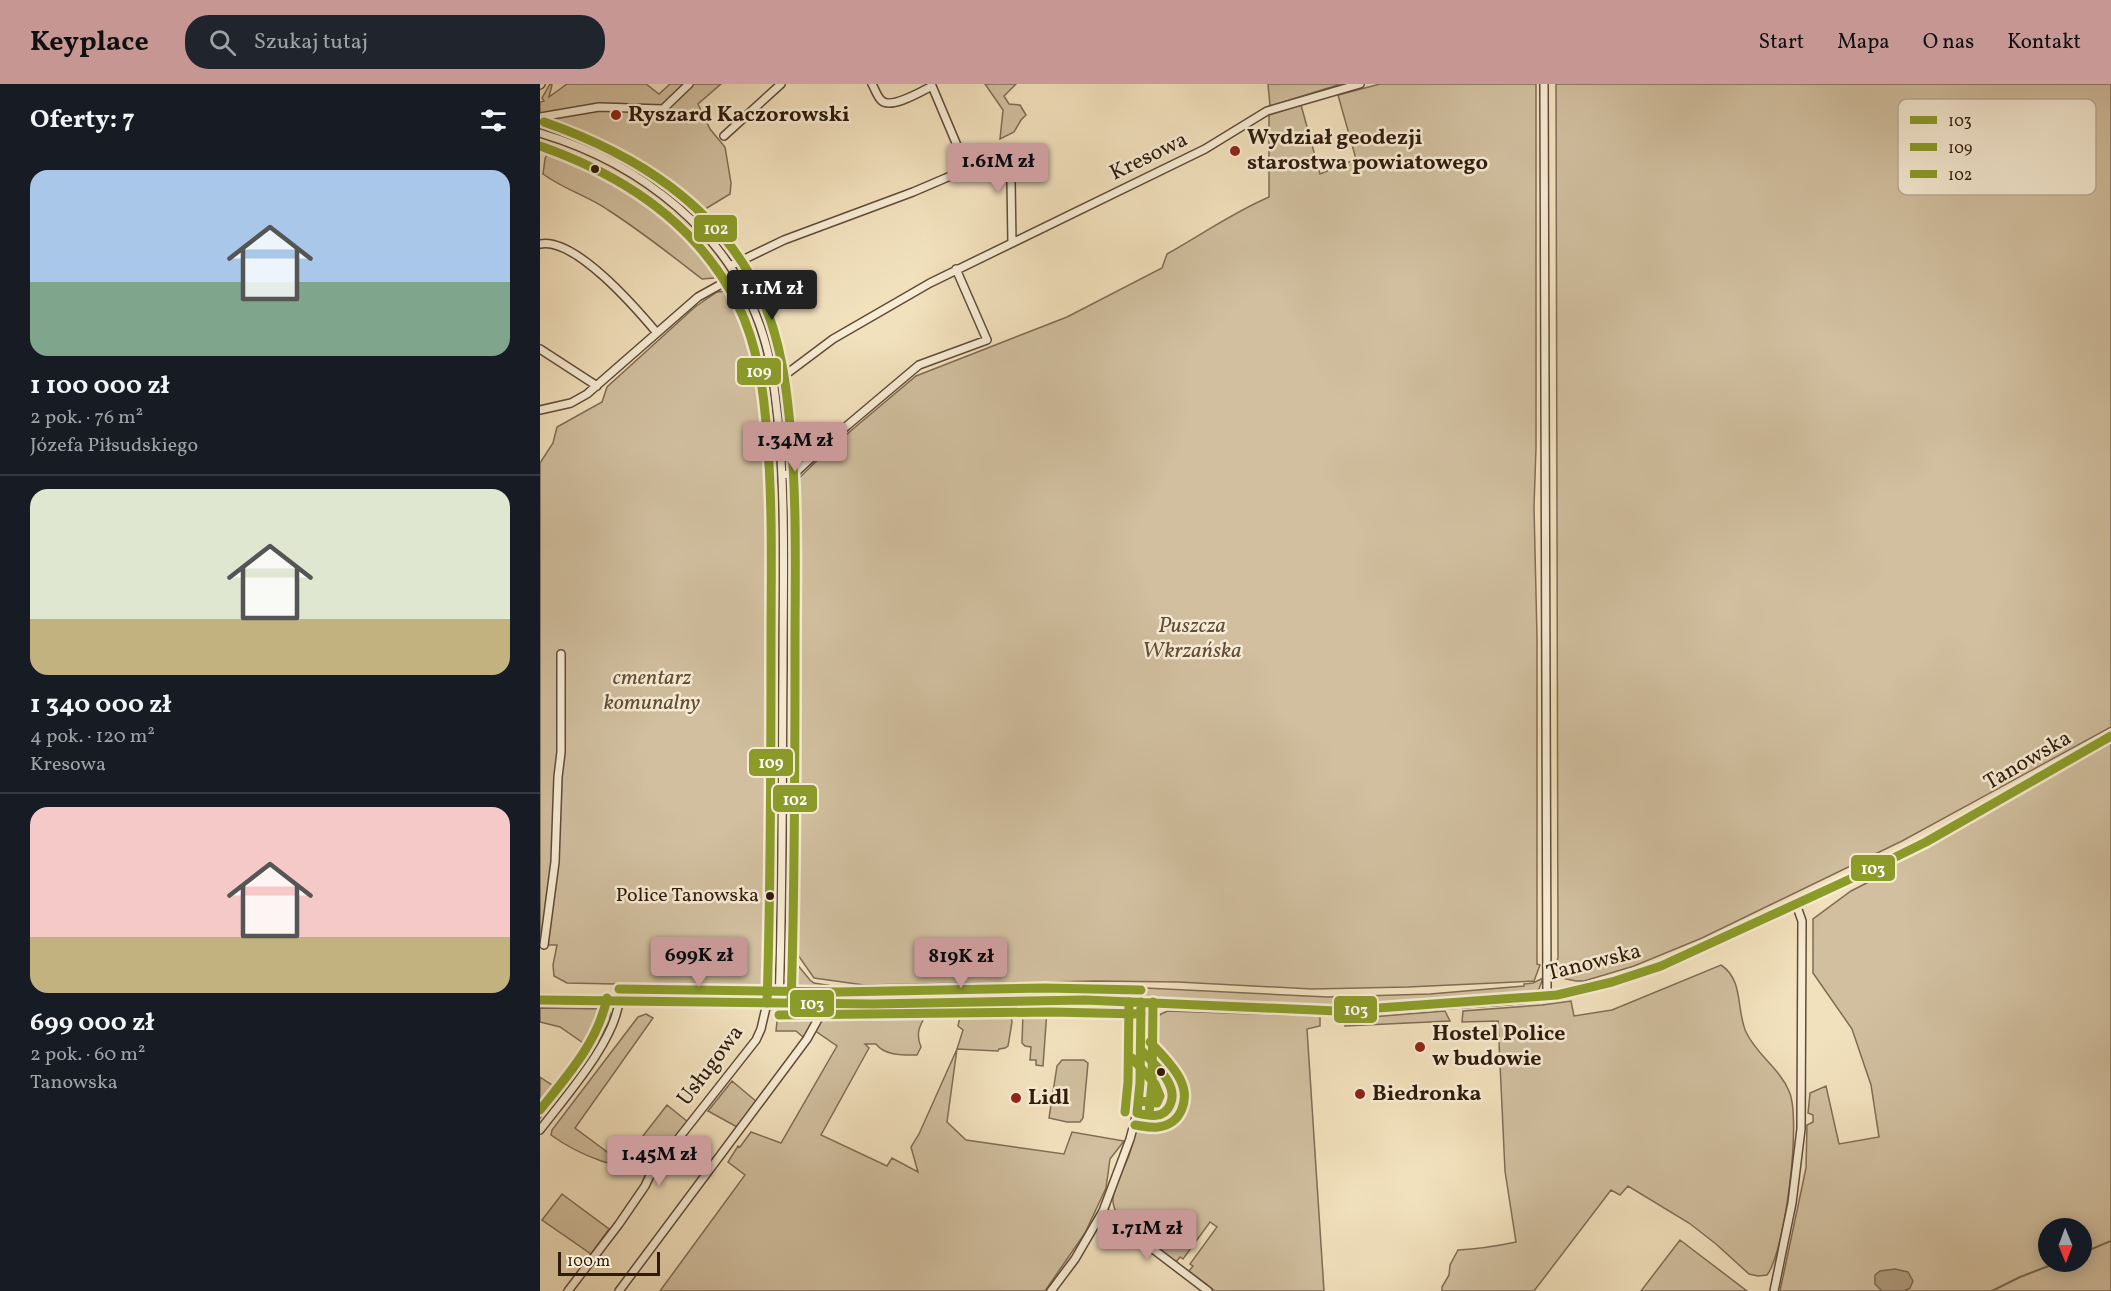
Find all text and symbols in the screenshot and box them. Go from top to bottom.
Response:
search box [185,15,605,69]
text: Keyplace [30,23,149,62]
icon: search [206,26,239,59]
text: Szukaj tutaj [254,27,368,58]
text: Start [1759,28,1804,57]
text: Mapa [1837,28,1890,57]
text: O nas [1923,28,1974,57]
text: Kontakt [2007,28,2081,57]
legend [1898,99,2096,195]
place label: Ryszard Kaczorowski [628,100,850,131]
text: Oferty: 7 [30,102,135,138]
icon: filters [477,104,510,137]
marker: Ryszard Kaczorowski [609,108,623,122]
text: 103 [1948,111,1972,133]
place label: Wydział geodezji starostwa powiatowego [1247,123,1488,179]
street label: Kresowa [1105,125,1193,189]
text: 109 [1948,138,1972,160]
pin: 1.61M zł [936,143,1060,194]
marker: Wydział geodezji starostwa powiatowego [1228,144,1242,158]
text: 1.61M zł [961,148,1035,176]
unlabelled marker [589,163,601,175]
text: 102 [1948,165,1972,187]
icon: home [216,209,324,317]
line badge: 102 [693,214,738,243]
text: 102 [704,219,728,241]
pin: 1.1M zł [717,270,827,321]
text: 1.1M zł [741,275,803,303]
line badge: 109 [736,357,782,386]
text: 109 [746,362,772,384]
text: 1 100 000 zł [30,368,169,404]
text: 2 pok. · 76 m² [30,404,143,432]
pin: 1.34M zł [733,422,857,473]
text: 1.34M zł [757,427,833,455]
text: Józefa Piłsudskiego [30,432,198,460]
icon: home [216,528,324,636]
park label: Puszcza Wkrzańska [1142,611,1242,667]
park label: cmentarz komunalny [604,663,700,719]
text: 1 340 000 zł [30,687,171,723]
text: 4 pok. · 120 m² [30,723,155,751]
street label: Tanowska [1978,723,2078,799]
line badge: 109 [748,748,794,777]
text: Kresowa [30,751,106,779]
text: 109 [758,753,784,775]
line badge: 102 [772,784,818,813]
text: 102 [783,790,807,812]
icon: home [216,846,324,954]
line badge: 103 [1850,854,1896,882]
text: 103 [1861,859,1885,881]
place label: Police Tanowska [616,882,759,910]
marker: Police Tanowska [764,890,776,902]
street label: Tanowska [1543,936,1645,990]
pin: 699K zł [644,937,754,988]
pin: 819K zł [906,938,1016,989]
text: 699K zł [665,942,733,970]
text: 819K zł [928,943,994,971]
line badge: 103 [789,989,835,1018]
text: 103 [800,994,824,1016]
line badge: 103 [1333,995,1378,1024]
text: 103 [1344,1000,1368,1022]
text: 699 000 zł [30,1005,154,1041]
street label: Usługowa [670,1019,752,1113]
place label: Hostel Police w budowie [1432,1019,1565,1075]
marker: Hostel Police w budowie [1413,1040,1427,1054]
text: 2 pok. · 60 m² [30,1041,145,1069]
unlabelled marker [1155,1066,1167,1078]
text: Tanowska [30,1069,118,1097]
place label: Biedronka [1372,1079,1482,1110]
place label: Lidl [1028,1083,1070,1114]
marker: Biedronka [1353,1087,1367,1101]
marker: Lidl [1009,1091,1023,1105]
pin: 1.45M zł [597,1136,721,1187]
text: 1.45M zł [621,1141,697,1169]
pin: 1.71M zł [1085,1210,1209,1261]
text: 1.71M zł [1111,1215,1183,1243]
north arrow [2038,1218,2092,1272]
map controls [2038,1218,2092,1272]
scale bar [558,1249,660,1276]
text: 100 m [567,1251,610,1273]

